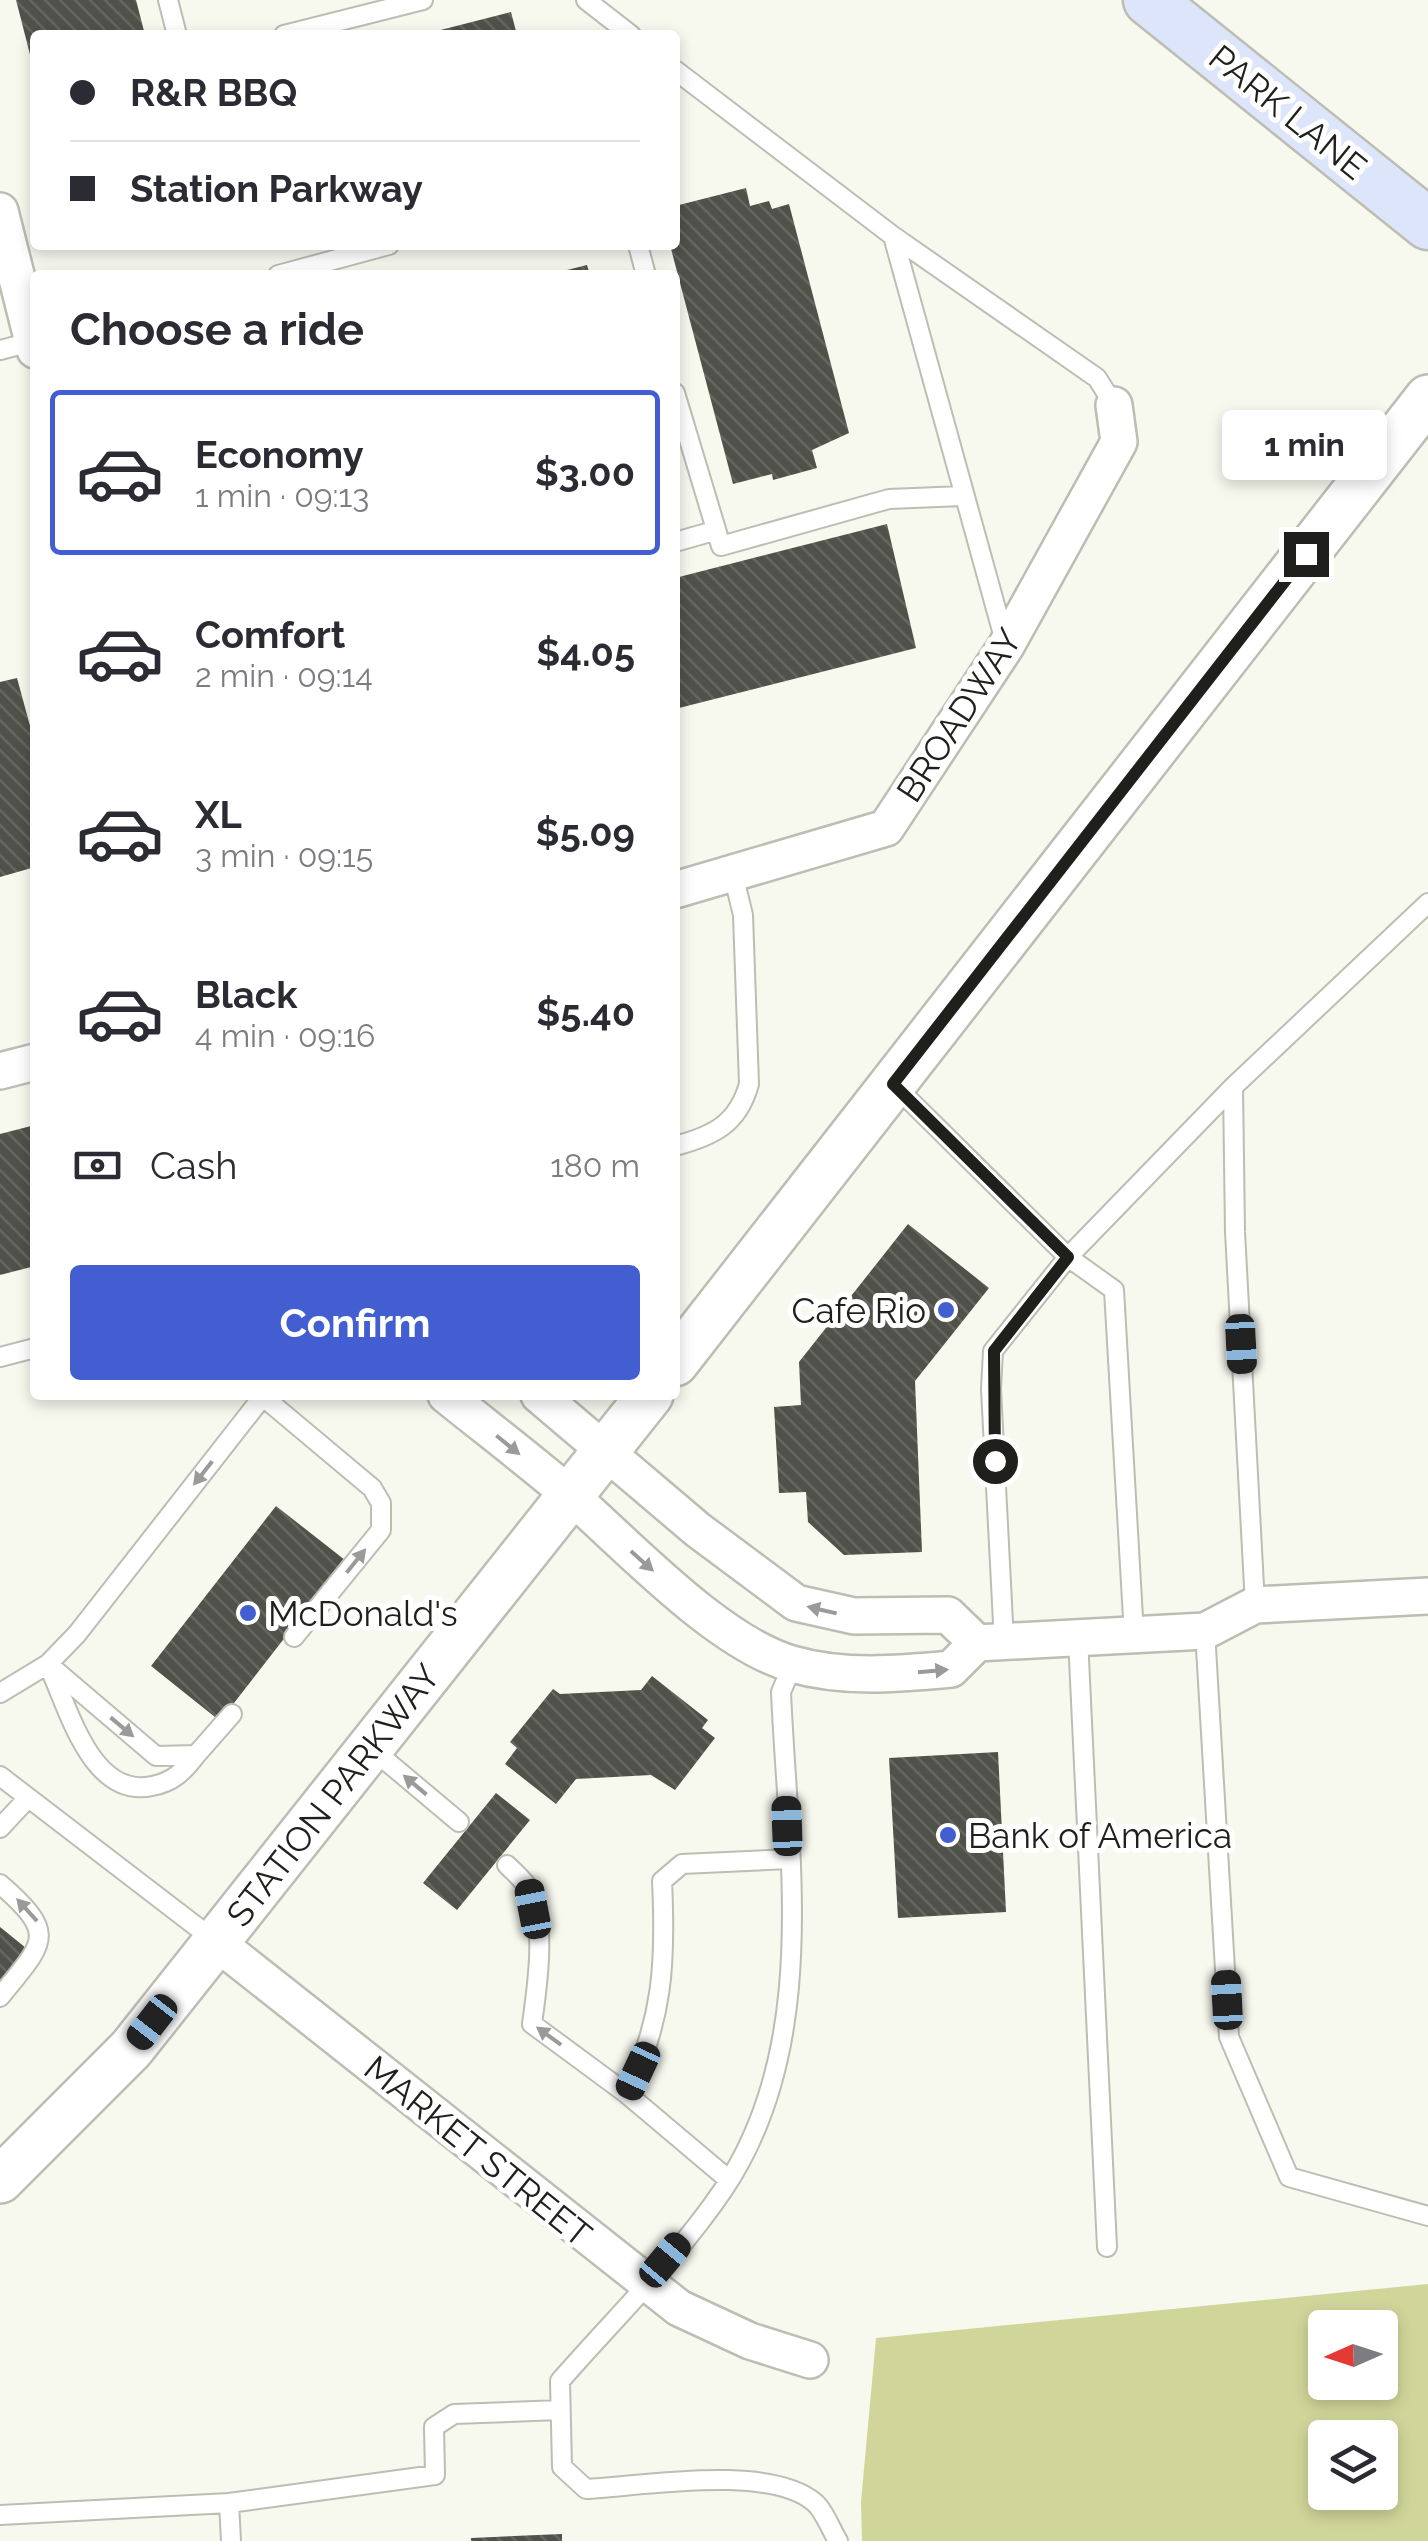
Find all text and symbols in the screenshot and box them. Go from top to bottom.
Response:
street label: PARK LANE [1201,36,1375,188]
text: R&R BBQ [130,70,297,115]
text: Station Parkway [130,166,423,211]
text: Choose a ride [70,303,364,356]
callout: 1 min [1224,409,1388,479]
text: 1 min [1264,426,1345,463]
icon: car [75,428,165,518]
text: Economy [195,432,364,477]
text: $3.00 [535,450,635,495]
text: 1 min · 09:13 [195,477,369,514]
route end [1284,532,1329,577]
icon: car [75,608,165,698]
text: Comfort [195,612,345,657]
street label: BROADWAY [888,621,1030,809]
text: $4.05 [536,630,635,675]
text: 2 min · 09:14 [195,657,373,694]
icon: car [75,788,165,878]
text: XL [195,792,242,837]
text: $5.09 [536,810,635,855]
text: 3 min · 09:15 [195,837,373,874]
icon: car [75,968,165,1058]
text: Black [195,972,297,1017]
text: $5.40 [536,990,635,1035]
text: 4 min · 09:16 [195,1017,375,1054]
icon: cash [70,1138,125,1193]
text: Cash [150,1143,237,1188]
text: 180 m [550,1147,640,1184]
button: Confirm [70,1265,640,1380]
place label: Cafe Rio [791,1290,926,1331]
marker: Cafe Rio [935,1299,957,1321]
car [1224,1313,1258,1375]
one-way arrow [495,1434,521,1455]
route start [973,1439,1018,1484]
one-way arrow [193,1460,214,1486]
one-way arrow [345,1548,366,1574]
one-way arrow [630,1549,654,1572]
place label: McDonald's [268,1593,458,1634]
marker: McDonald's [237,1602,259,1624]
one-way arrow [806,1602,837,1617]
street label: STATION PARKWAY [218,1656,448,1934]
one-way arrow [917,1662,949,1678]
one-way arrow [110,1716,135,1738]
one-way arrow [402,1775,427,1796]
car [771,1795,803,1857]
place label: Bank of America [968,1815,1232,1856]
marker: Bank of America [937,1824,959,1846]
car [513,1877,553,1941]
one-way arrow [16,1898,38,1923]
car [1210,1969,1244,2031]
car [122,1989,182,2055]
one-way arrow [536,2027,562,2047]
car [612,2037,664,2105]
street label: MARKET STREET [356,2047,600,2255]
car [634,2227,696,2293]
north arrow [1308,2310,1398,2400]
map controls [1308,2310,1398,2510]
button: layers [1308,2420,1398,2510]

